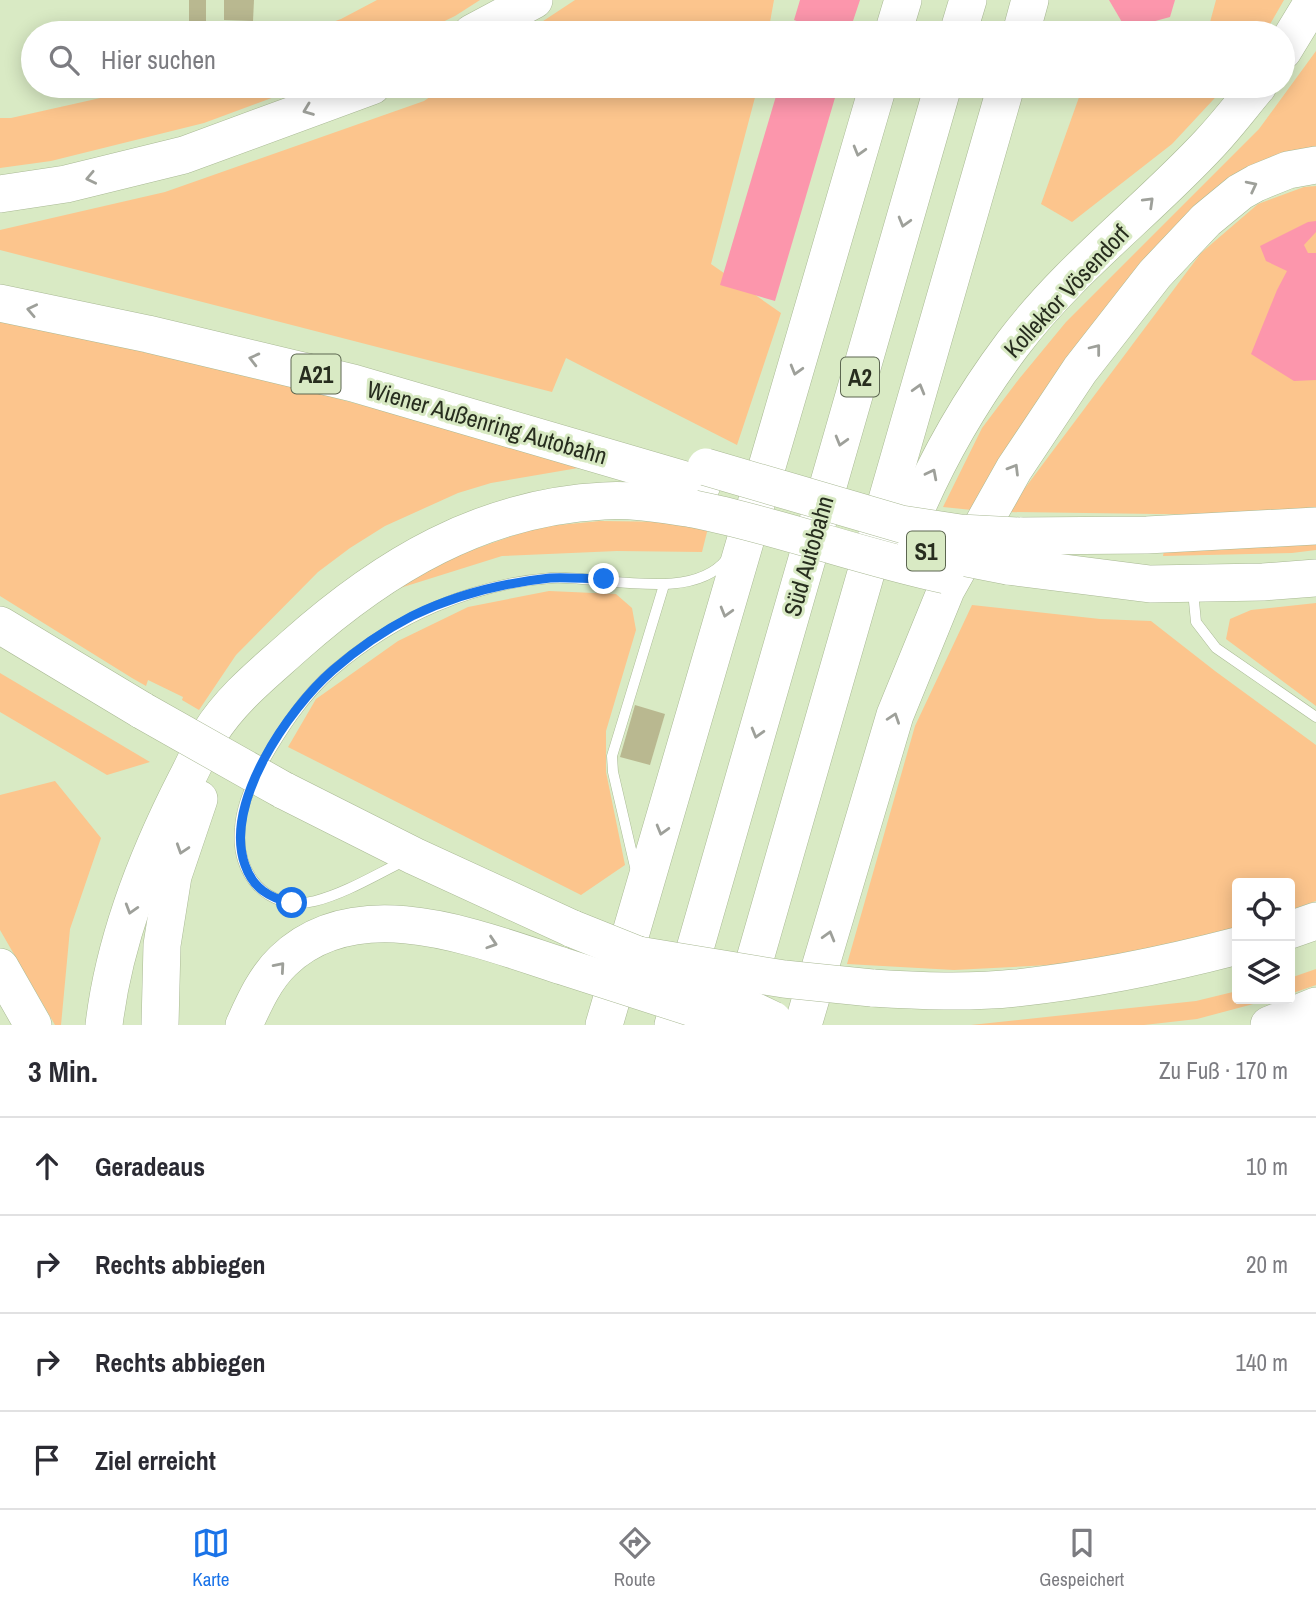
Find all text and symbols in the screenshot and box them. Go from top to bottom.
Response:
search box [21,21,1295,98]
icon: search [45,41,83,79]
text: Hier suchen [101,42,216,77]
one-way arrow [302,102,314,116]
one-way arrow [853,145,867,157]
one-way arrow [85,170,97,185]
one-way arrow [1245,180,1257,194]
one-way arrow [1141,198,1154,211]
one-way arrow [898,216,912,228]
street label: Kollektor Vösendorf [996,217,1136,364]
one-way arrow [26,303,38,318]
one-way arrow [1088,344,1101,356]
one-way arrow [248,353,260,368]
road number: A21 [292,354,340,394]
road number: A2 [841,358,879,396]
one-way arrow [790,364,805,376]
street label: Wiener Außenring Autobahn [363,372,611,472]
one-way arrow [911,383,926,395]
one-way arrow [835,434,850,446]
one-way arrow [1006,464,1019,477]
one-way arrow [924,469,938,481]
street label: Süd Autobahn [776,492,840,620]
road number: S1 [907,531,945,570]
route end [588,563,619,594]
one-way arrow [719,606,734,618]
one-way arrow [886,712,900,725]
one-way arrow [751,727,766,739]
one-way arrow [655,824,670,836]
one-way arrow [176,842,190,855]
map controls [1232,878,1295,1004]
button: locate [1232,878,1295,941]
route start [276,887,307,918]
one-way arrow [125,903,140,915]
one-way arrow [821,930,836,942]
one-way arrow [485,935,498,949]
button: layers [1232,941,1295,1004]
one-way arrow [271,962,284,975]
text: 3 Min. [28,1051,98,1091]
text: Zu Fuß · 170 m [1159,1055,1288,1086]
icon: ahead [28,1147,66,1185]
text: Geradeaus [95,1149,205,1184]
text: 10 m [1246,1151,1288,1182]
icon: right [28,1245,66,1283]
text: Rechts abbiegen [95,1247,266,1282]
text: 20 m [1246,1249,1288,1280]
icon: right [28,1343,66,1381]
text: Rechts abbiegen [95,1345,266,1380]
text: 140 m [1236,1347,1288,1378]
icon: arrive [28,1441,66,1479]
text: Ziel erreicht [95,1443,216,1478]
tab: Karte [192,1524,230,1592]
tab: Route [614,1524,655,1592]
tab: Gespeichert [1039,1524,1124,1592]

